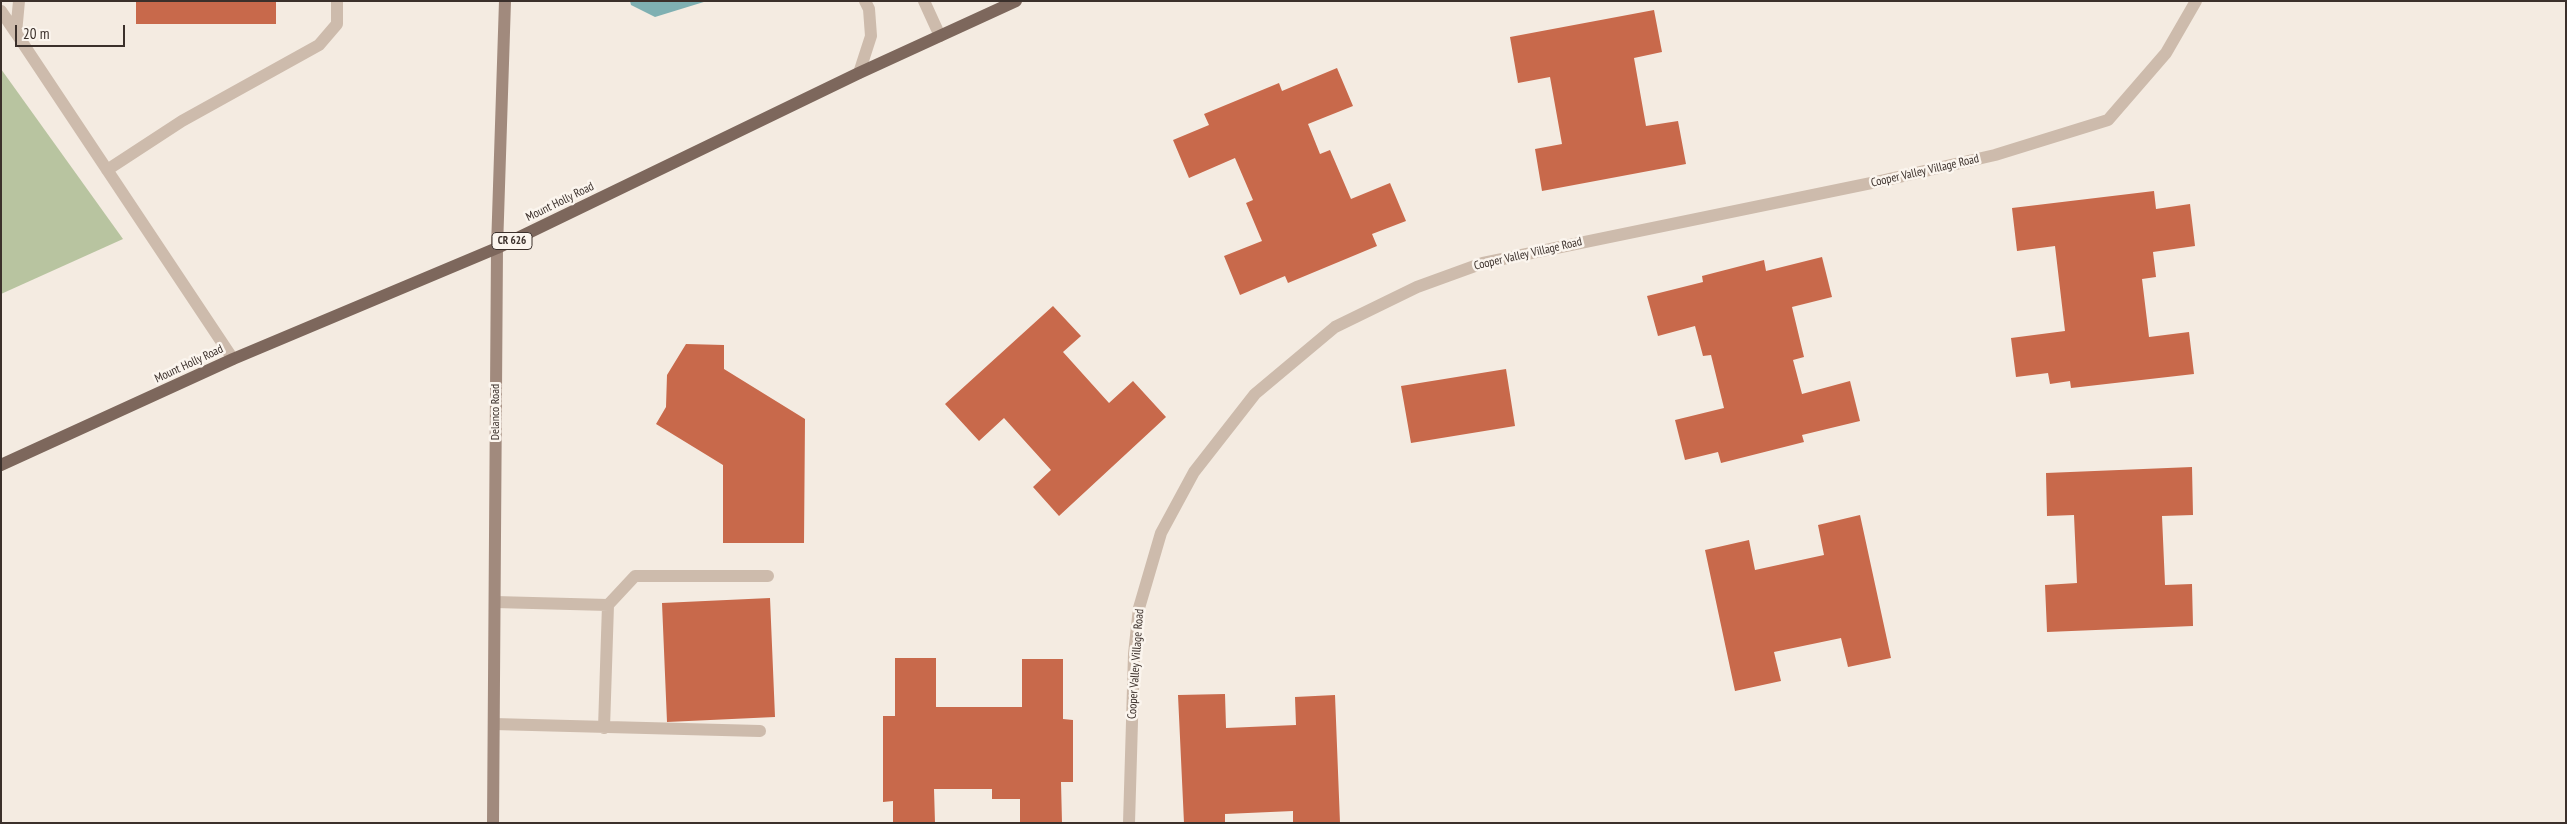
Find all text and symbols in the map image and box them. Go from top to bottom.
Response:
scale bar [18,15,128,47]
text: 20 m [23,24,49,43]
street label: Cooper Valley Village Road [1870,152,1980,190]
street label: Mount Holly Road [524,179,596,225]
road number: CR 626 [492,232,532,250]
street label: Cooper Valley Village Road [1473,235,1583,273]
street label: Mount Holly Road [152,342,226,386]
street label: Delanco Road [489,384,503,440]
street label: Cooper Valley Village Road [1125,608,1147,720]

